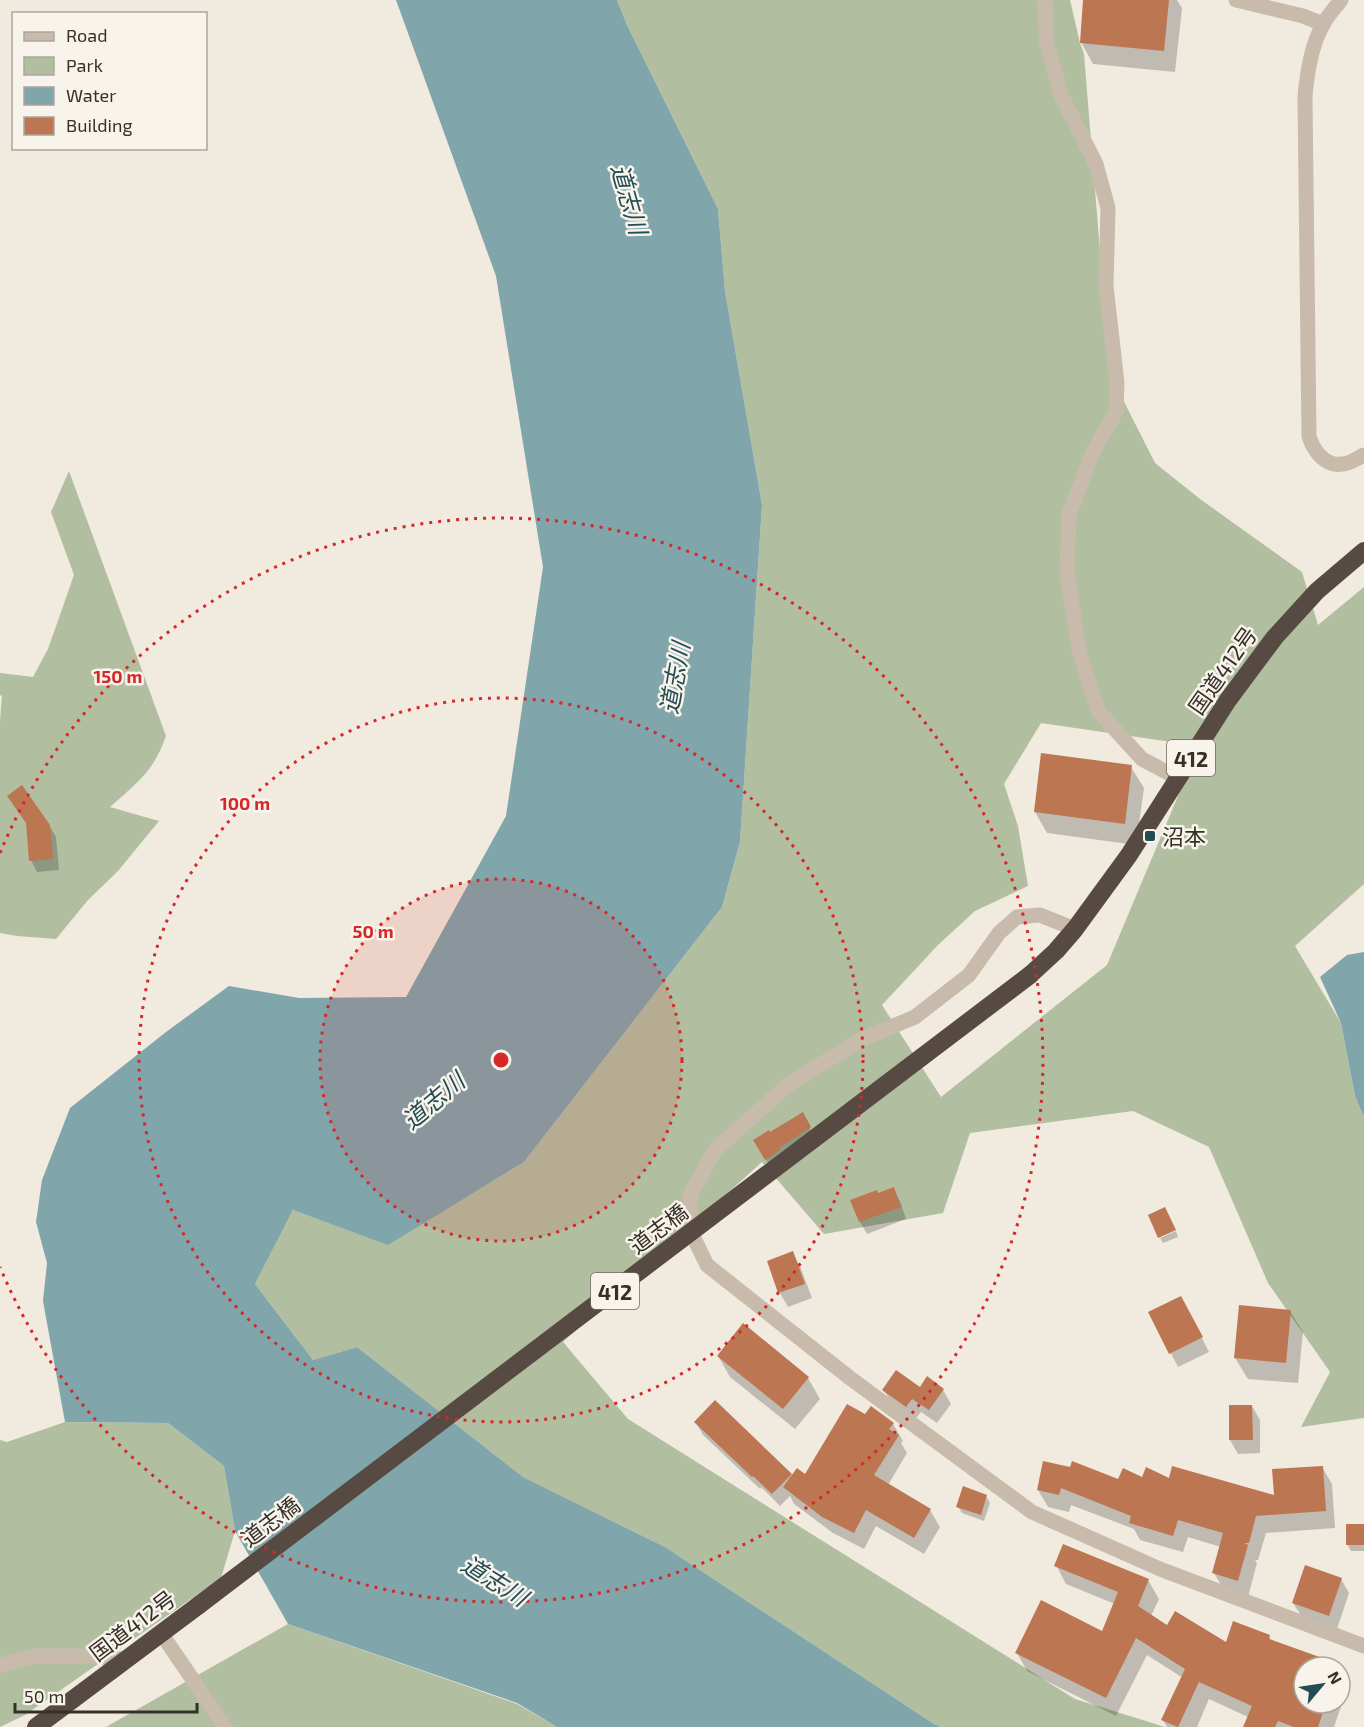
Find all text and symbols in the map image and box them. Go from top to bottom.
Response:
legend [12,12,207,150]
text: Road [66,24,107,46]
text: Park [66,54,103,76]
text: Water [66,84,116,106]
text: Building [66,114,133,136]
water label: 道志川 [606,160,655,240]
street label: 国道412号 [1182,621,1262,719]
water label: 道志川 [653,637,695,716]
text: 150 m [94,665,142,687]
road number: 412 [1167,740,1215,776]
text: 100 m [220,792,270,814]
place label: 沼本 [1162,823,1206,849]
marker: 沼本 [1143,829,1157,843]
text: 50 m [352,920,394,942]
centre of rings [491,1050,511,1070]
water label: 道志川 [396,1064,472,1134]
street label: 道志橋 [624,1198,692,1258]
road number: 412 [591,1273,639,1309]
street label: 道志橋 [236,1491,304,1551]
water label: 道志川 [457,1549,536,1613]
street label: 国道412号 [84,1584,180,1666]
north arrow [1292,1655,1352,1715]
text: N [1324,1668,1347,1687]
scale bar [15,1676,196,1714]
text: 50 m [24,1685,64,1707]

